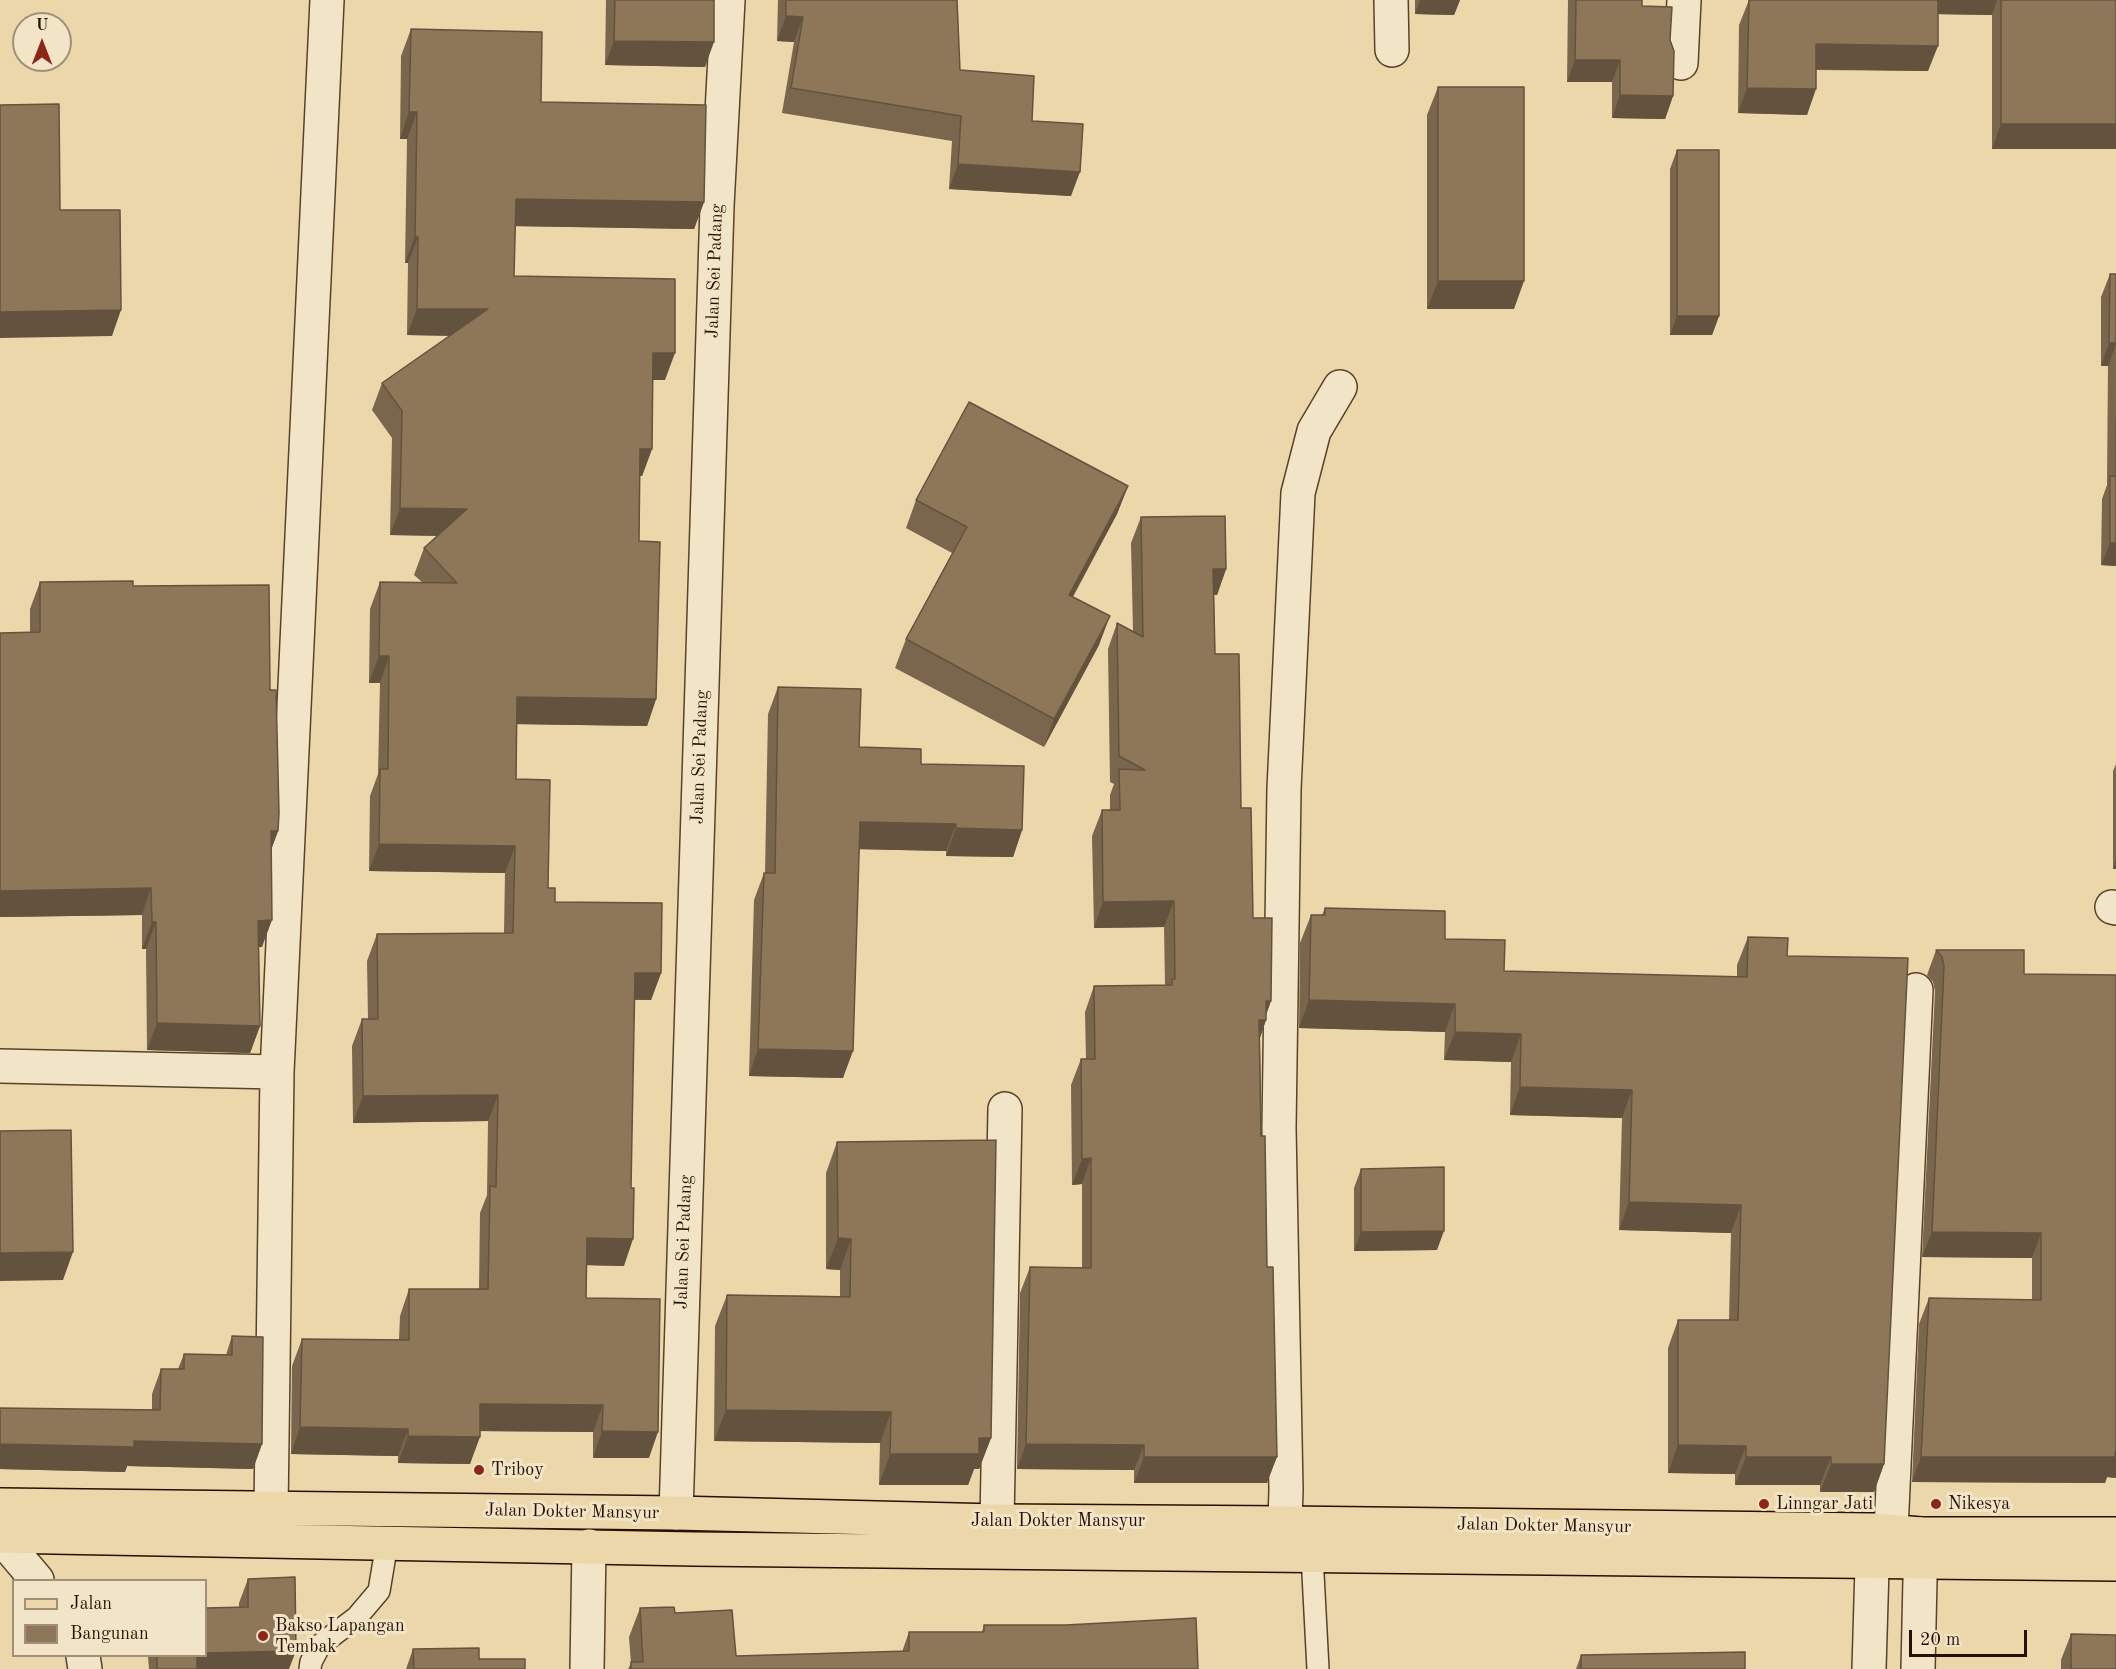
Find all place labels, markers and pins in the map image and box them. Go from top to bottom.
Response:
place label: Triboy [491,1459,544,1481]
marker: Triboy [472,1463,486,1477]
place label: Linngar Jati [1776,1493,1873,1515]
place label: Nikesya [1948,1493,2010,1515]
marker: Linngar Jati [1757,1497,1771,1511]
marker: Nikesya [1929,1497,1943,1511]
place label: Bakso Lapangan Tembak [275,1615,405,1658]
marker: Bakso Lapangan Tembak [256,1629,270,1643]

